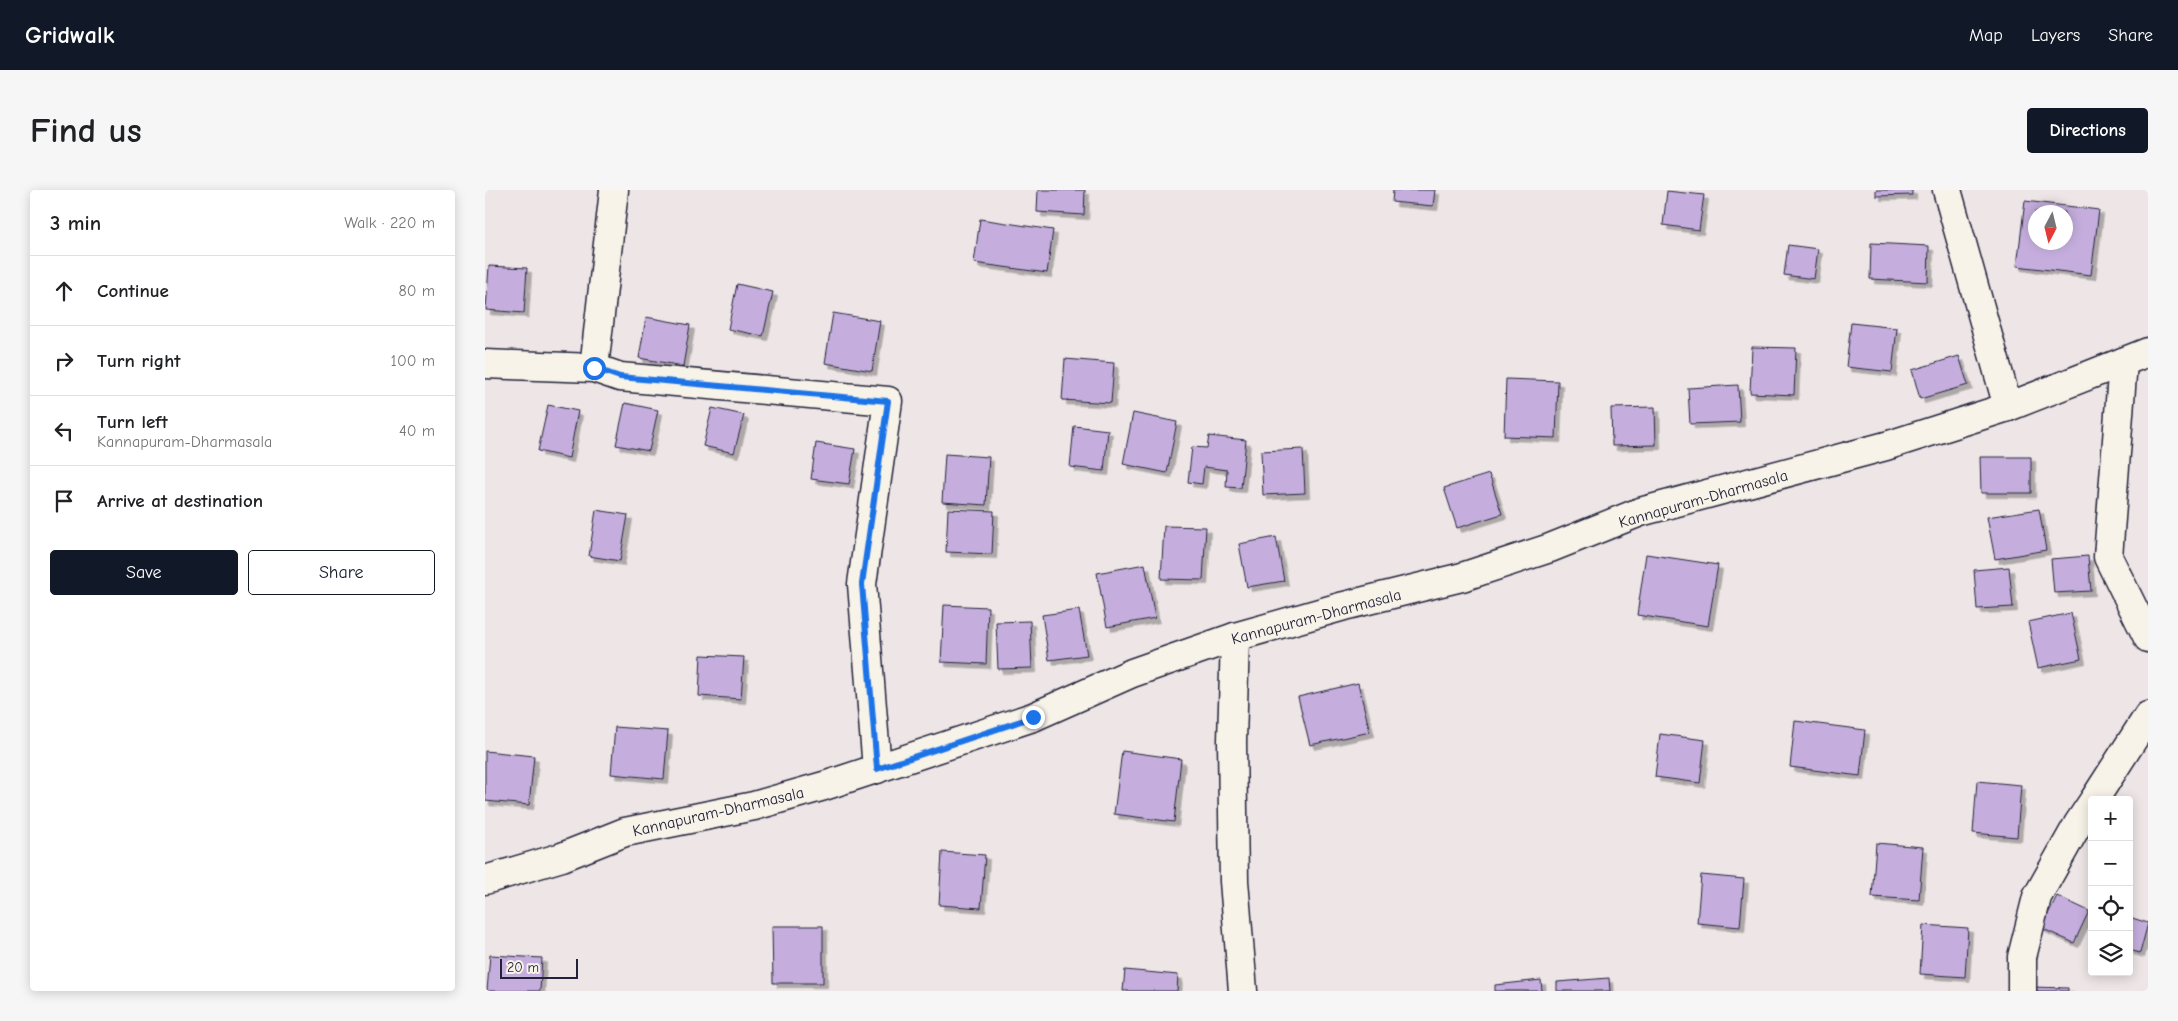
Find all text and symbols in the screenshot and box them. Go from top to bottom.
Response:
text: Gridwalk [25,21,114,49]
text: Map [1969,25,2003,46]
text: Layers [2031,25,2080,46]
text: Share [2108,25,2153,46]
button: Directions [2027,108,2148,153]
text: Find us [30,110,142,151]
north arrow [2028,205,2073,250]
text: 3 min [50,211,101,235]
text: Walk · 220 m [344,214,435,232]
icon: ahead [50,277,78,305]
text: Continue [97,280,169,302]
text: 80 m [398,282,435,300]
icon: right [50,347,78,375]
text: Turn right [97,350,181,372]
text: 100 m [391,352,435,370]
route start [583,357,606,380]
text: Turn left [97,411,168,433]
icon: left [50,417,78,445]
text: 40 m [399,422,435,440]
text: Kannapuram-Dharmasala [97,433,272,451]
street label: Kannapuram-Dharmasala [1617,466,1790,532]
icon: arrive [50,487,78,515]
text: Arrive at destination [97,490,263,512]
button: Save [50,550,238,595]
button: Share [248,550,435,595]
street label: Kannapuram-Dharmasala [1229,586,1403,648]
route end [1022,706,1045,729]
street label: Kannapuram-Dharmasala [631,784,806,840]
map controls [2088,796,2133,976]
button: + [2088,796,2133,841]
button: − [2088,841,2133,886]
button: locate [2088,886,2133,931]
button: layers [2088,931,2133,976]
scale bar [500,956,577,979]
text: 20 m [507,959,539,976]

